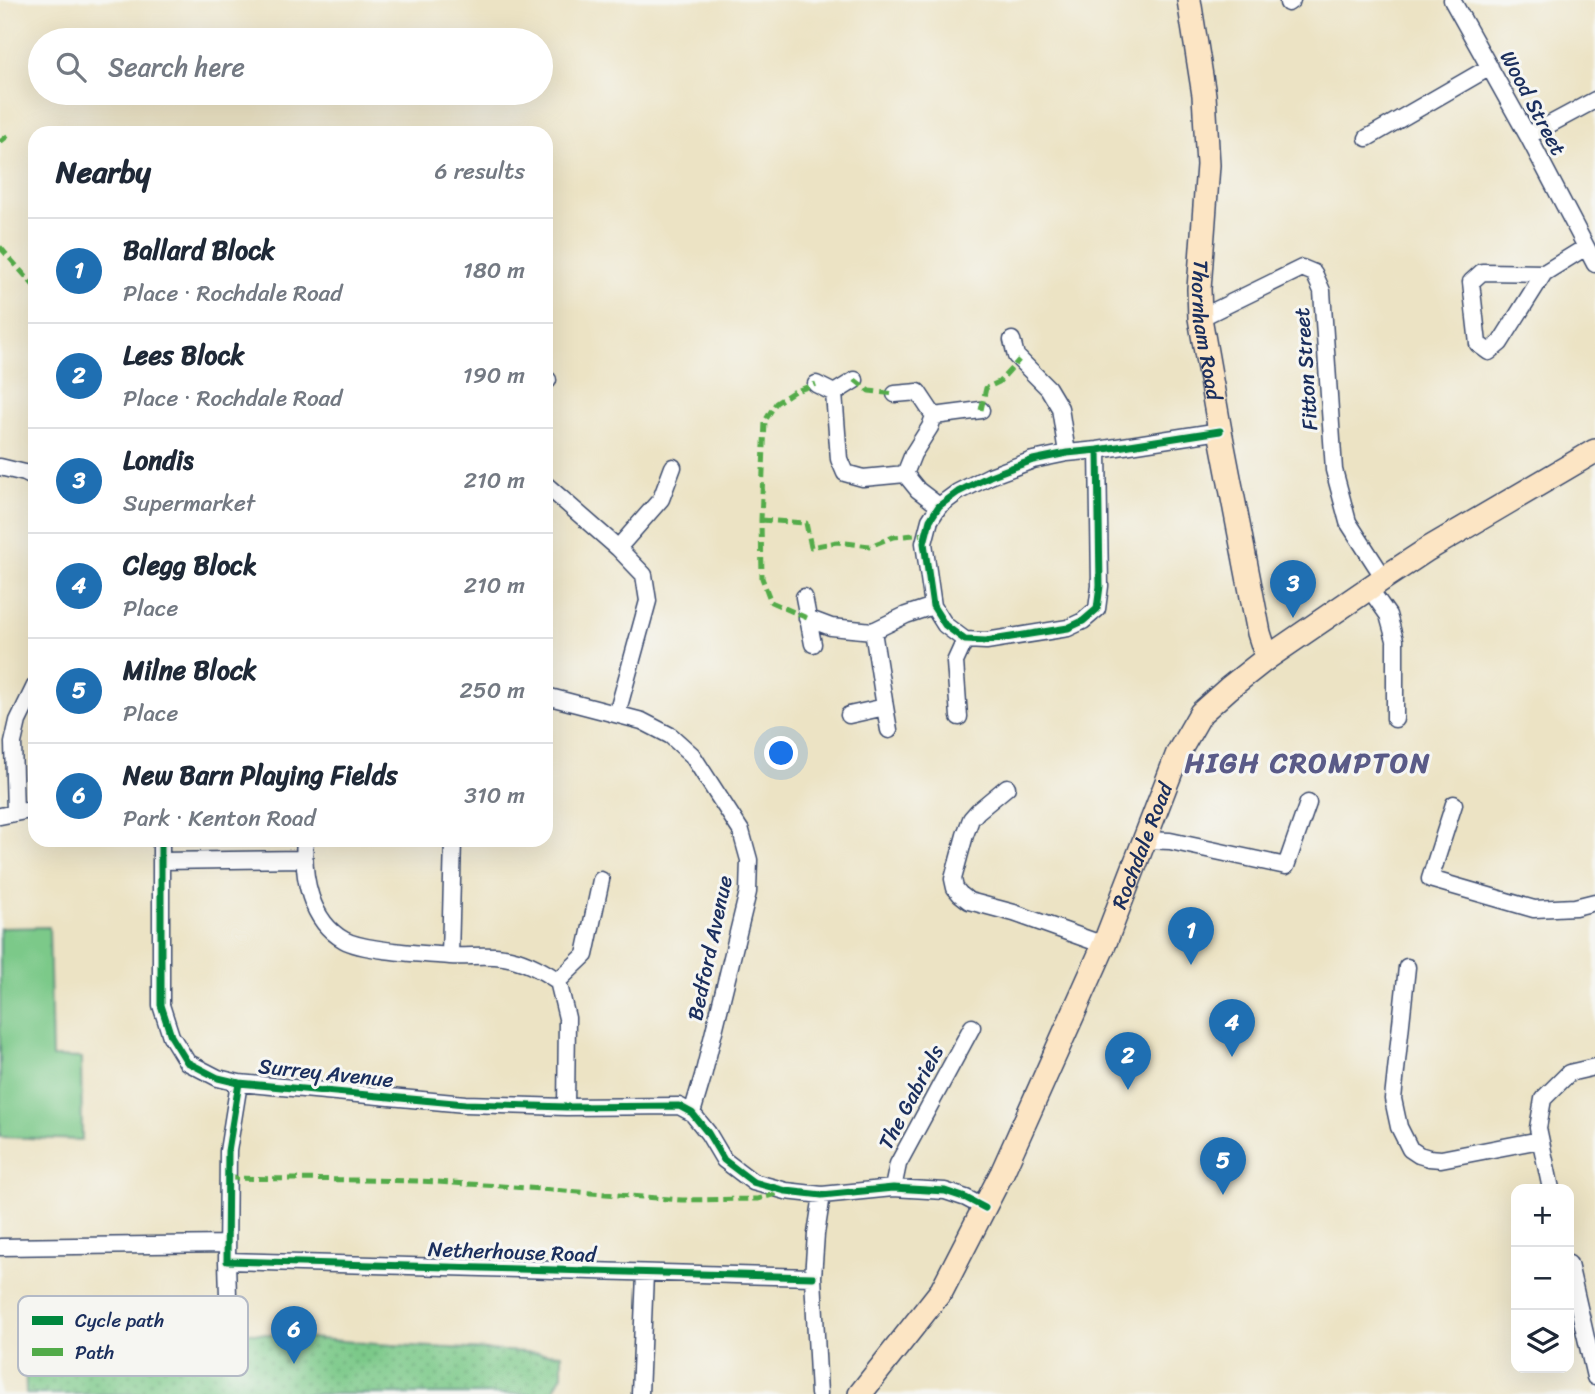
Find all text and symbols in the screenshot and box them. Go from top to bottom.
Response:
search box [28,28,553,105]
street label: Wood Street [1489,43,1577,163]
text: Search here [108,44,245,90]
icon: search [52,48,90,86]
text: Nearby [56,145,151,199]
text: 6 results [435,151,525,192]
text: Ballard Block [123,227,275,273]
text: 1 [74,250,84,291]
text: 180 m [463,250,525,291]
street label: Thornham Road [1180,258,1234,405]
text: Place · Rochdale Road [123,273,342,314]
street label: Fitton Street [1283,306,1329,432]
text: Lees Block [123,332,244,378]
text: 2 [72,355,86,396]
text: 190 m [463,355,525,396]
text: Place · Rochdale Road [123,378,342,419]
text: Londis [123,437,194,483]
text: 3 [73,460,85,501]
text: 210 m [464,460,525,501]
text: Supermarket [123,483,255,524]
text: Clegg Block [123,542,257,588]
pin: 3 [1270,560,1316,618]
text: 4 [72,565,86,606]
text: 210 m [464,565,525,606]
text: Place [123,588,178,629]
text: Milne Block [123,647,257,693]
text: 5 [72,670,86,711]
text: 250 m [459,670,525,711]
text: Place [123,693,178,734]
your location [764,736,798,770]
district label: HIGH CROMPTON [1184,738,1432,787]
text: New Barn Playing Fields [123,752,397,798]
text: 6 [72,775,86,816]
text: 310 m [464,775,525,816]
street label: Rochdale Road [1101,775,1185,915]
text: Park · Kenton Road [123,798,316,839]
street label: Bedford Avenue [676,872,744,1024]
pin: 1 [1168,907,1214,965]
pin: 4 [1209,999,1255,1057]
pin: 2 [1105,1032,1151,1090]
street label: The Gabriels [867,1037,955,1157]
street label: Surrey Avenue [257,1047,396,1099]
pin: 5 [1200,1137,1246,1195]
map controls [1511,1184,1574,1373]
button: + [1511,1184,1574,1247]
street label: Netherhouse Road [427,1230,599,1274]
button: − [1511,1247,1574,1310]
legend [18,1296,248,1376]
text: Cycle path [75,1304,164,1337]
pin: 6 [271,1306,317,1364]
button: layers [1511,1310,1574,1373]
text: Path [75,1336,114,1369]

